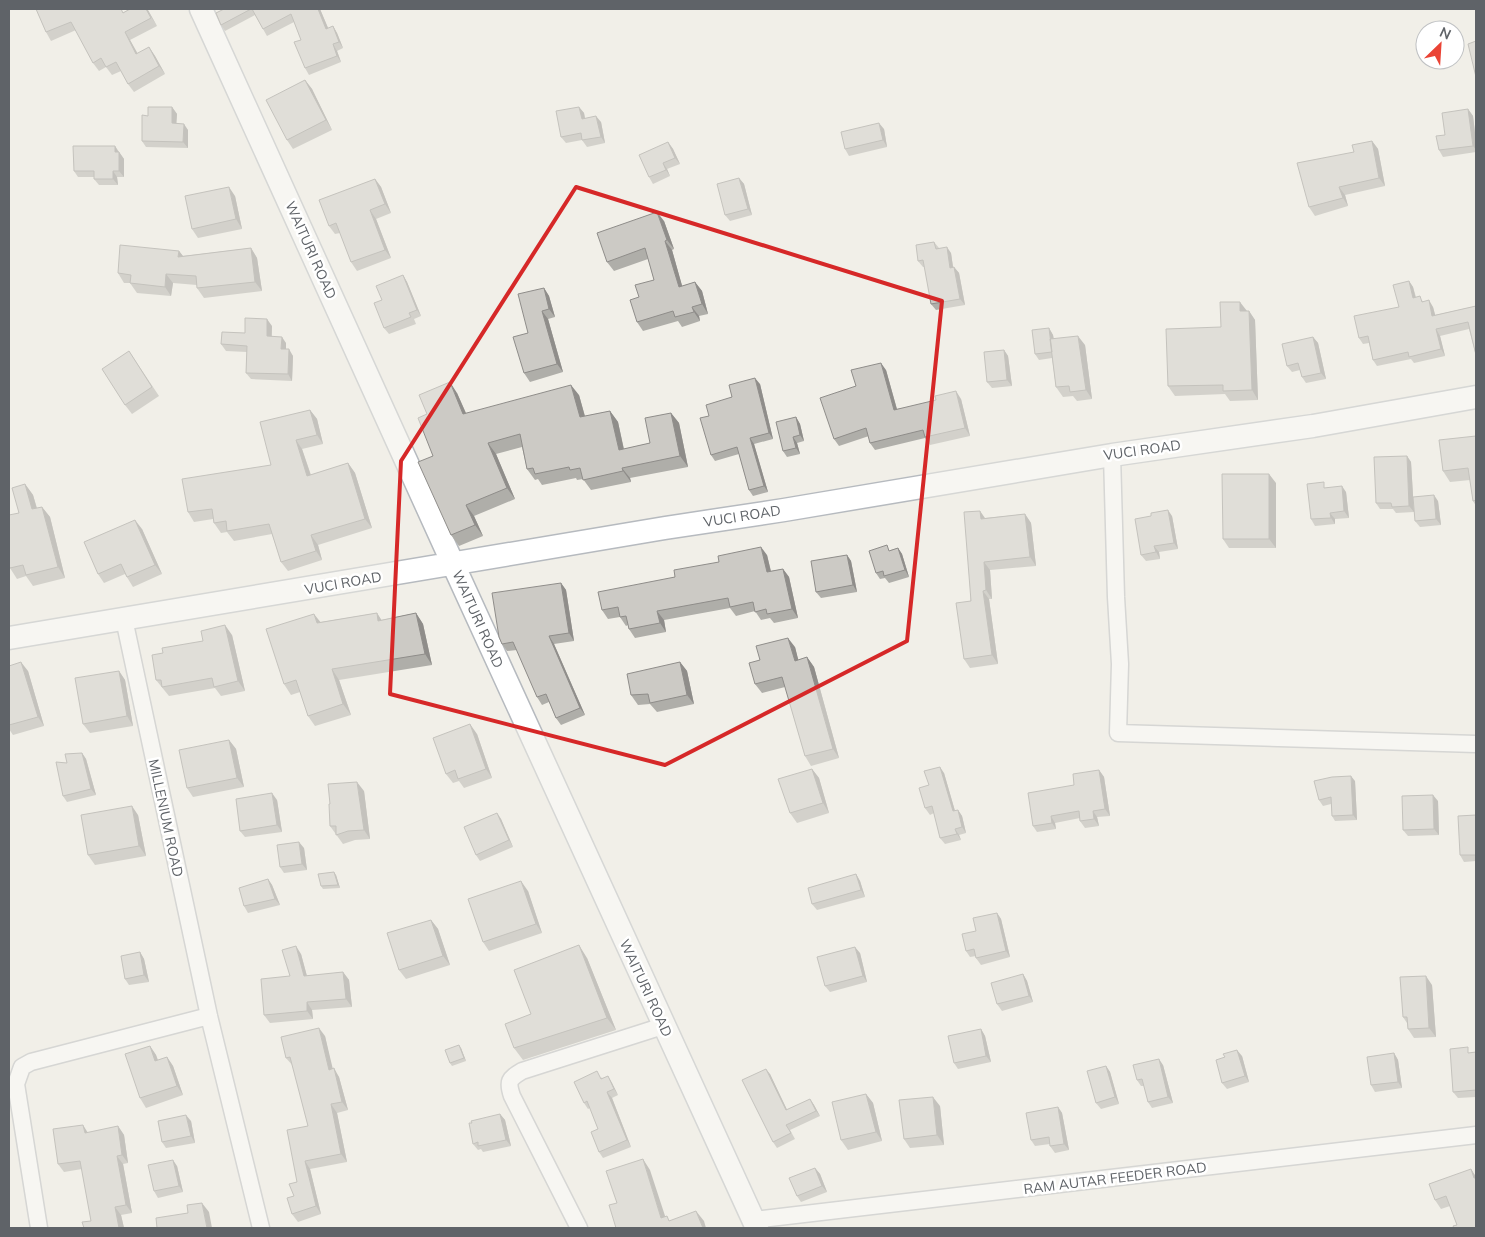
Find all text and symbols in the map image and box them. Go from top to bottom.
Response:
north arrow [1415,20,1465,70]
text: N [1437,23,1454,44]
street label: WAITURI ROAD [281,198,341,302]
street label: VUCI ROAD [1102,436,1182,464]
street label: VUCI ROAD [702,501,782,531]
street label: VUCI ROAD [303,567,383,599]
street label: WAITURI ROAD [448,567,508,671]
street label: MILLENIUM ROAD [145,757,187,879]
street label: WAITURI ROAD [616,936,676,1040]
street label: RAM AUTAR FEEDER ROAD [1022,1158,1208,1198]

